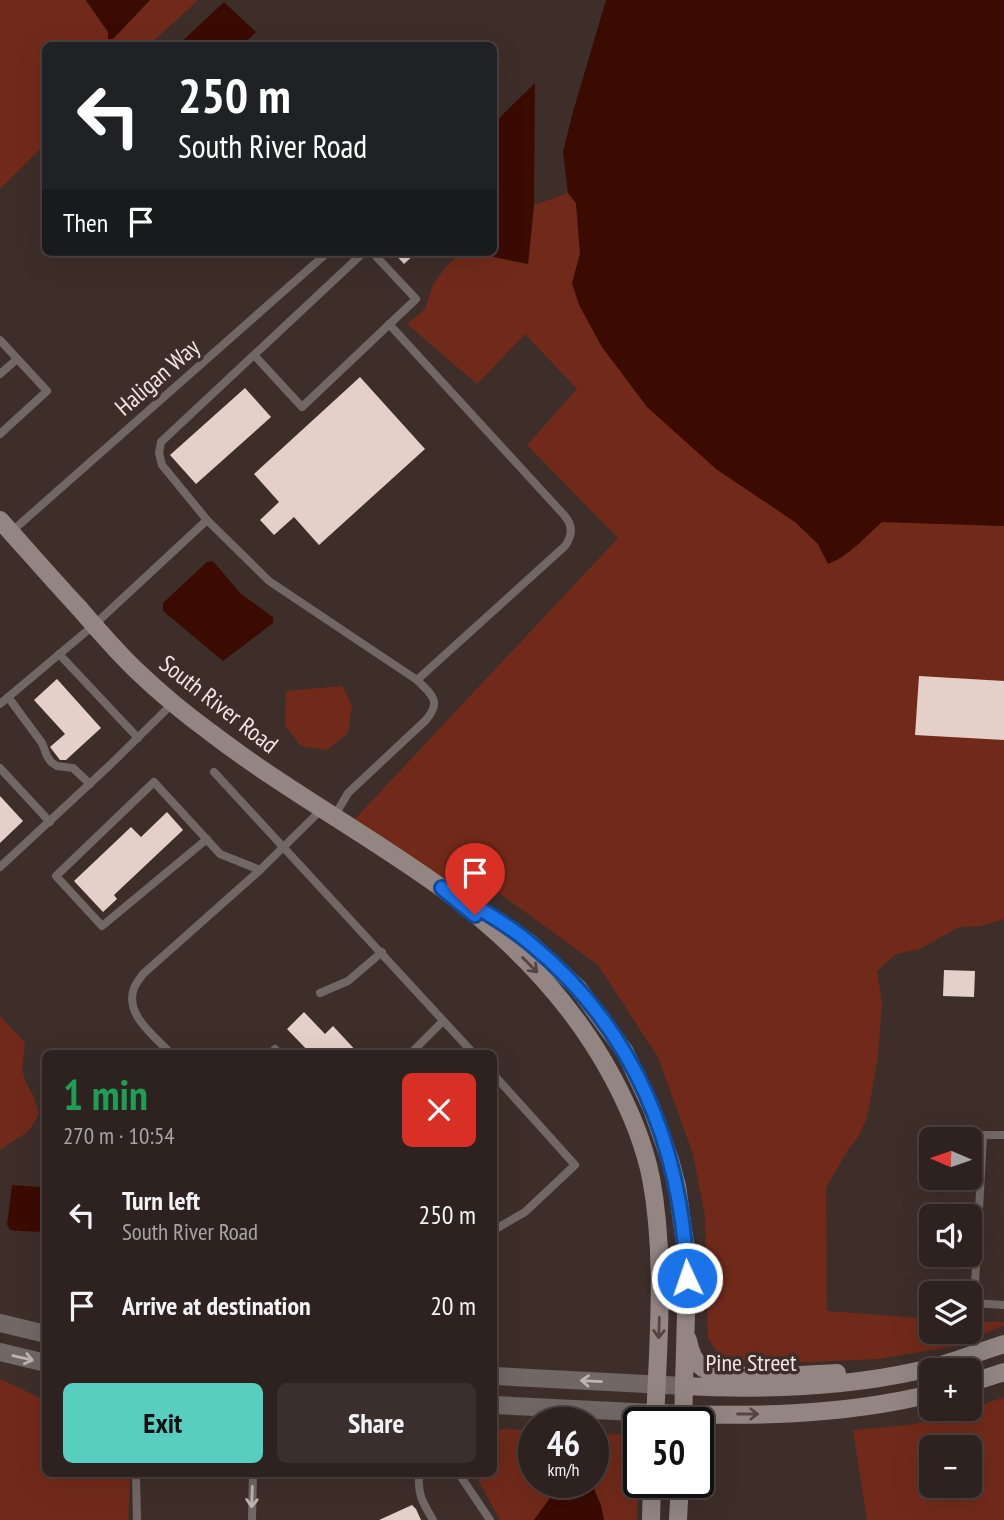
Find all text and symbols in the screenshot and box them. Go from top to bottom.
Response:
text: 250 m [178,63,291,127]
icon: left [63,70,154,161]
text: South River Road [178,125,367,167]
icon: arrive [122,203,160,241]
text: Then [63,206,108,239]
street label: Haligan Way [108,332,206,422]
street label: South River Road [154,648,284,760]
pin [445,843,505,915]
icon: arrive [456,854,494,892]
one-way arrow [521,957,538,974]
text: 1 min [63,1067,148,1122]
button: close [402,1073,476,1147]
text: 270 m · 10:54 [63,1121,175,1150]
north arrow [919,1127,982,1190]
map controls [919,1127,982,1498]
text: Turn left [122,1184,200,1217]
icon: left [63,1196,101,1234]
text: 250 m [418,1198,476,1231]
button: sound [919,1204,982,1267]
text: South River Road [122,1217,258,1246]
position arrow [650,1241,724,1315]
button: layers [919,1281,982,1344]
icon: arrive [63,1287,101,1325]
text: Arrive at destination [122,1289,311,1322]
text: 20 m [430,1289,476,1322]
one-way arrow [652,1317,666,1340]
street label: Pine Street [705,1347,797,1378]
one-way arrow [11,1352,34,1365]
button: + [919,1358,982,1421]
one-way arrow [580,1374,603,1387]
button: Exit [63,1383,263,1463]
button: Share [277,1383,476,1463]
speed limit sign: 50 [623,1407,714,1498]
one-way arrow [736,1407,759,1421]
text: 46 [547,1420,580,1466]
button: − [919,1435,982,1498]
text: km/h [548,1458,579,1481]
one-way arrow [246,1485,259,1508]

